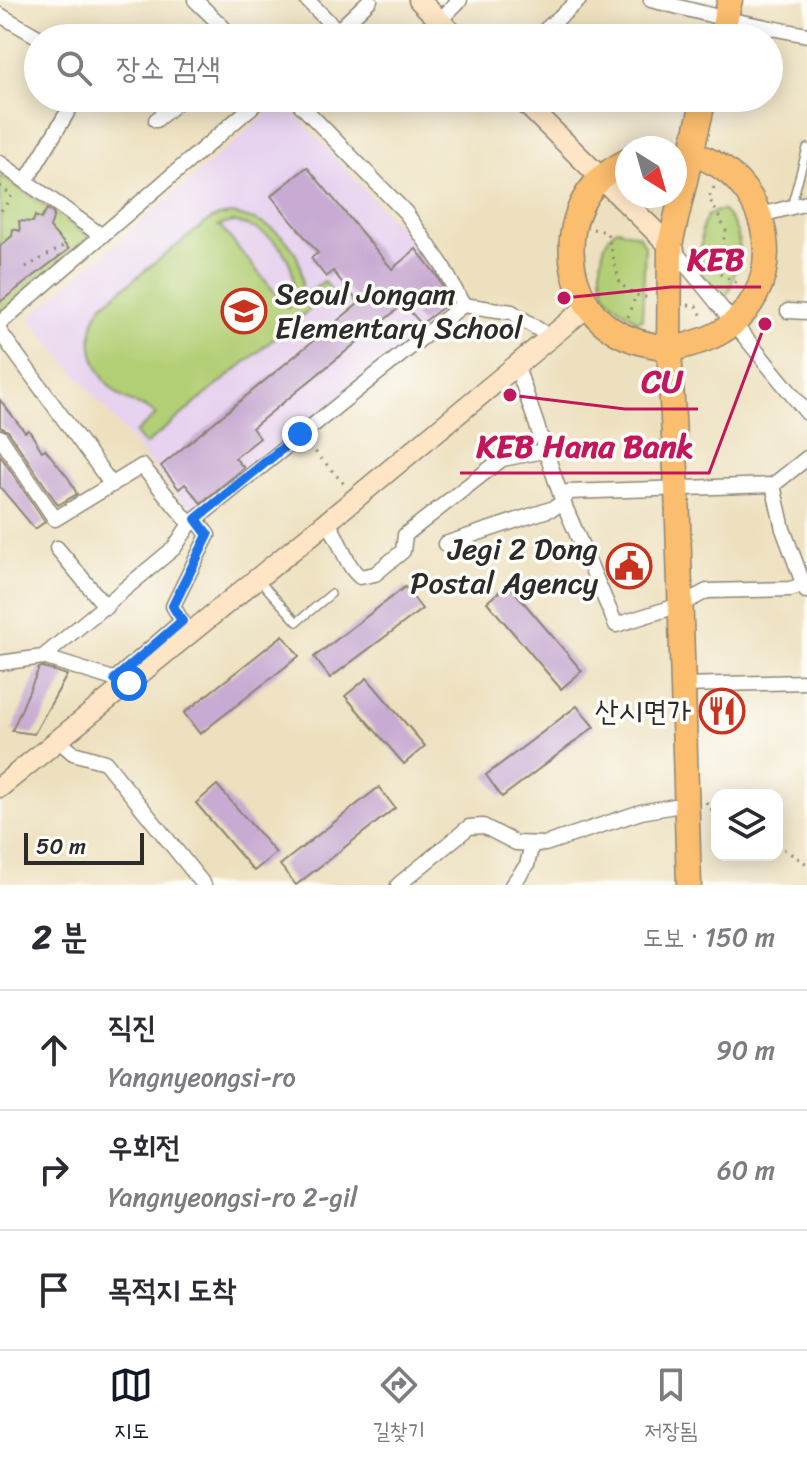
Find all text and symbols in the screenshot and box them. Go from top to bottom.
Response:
search box [24,24,783,112]
text: 장소 검색 [116,41,220,95]
icon: search [52,46,96,90]
north arrow [615,136,687,208]
callout: KEB [671,231,761,287]
text: KEB [686,231,745,288]
place label: Seoul Jongam Elementary School [275,267,523,355]
school or university icon: Seoul Jongam Elementary School [220,287,268,335]
callout: CU [625,353,698,409]
text: CU [640,353,684,410]
route end [282,416,318,452]
callout: KEB Hana Bank [460,417,709,473]
text: KEB Hana Bank [476,418,693,475]
place label: Jegi 2 Dong Postal Agency [410,522,598,610]
public building icon: Jegi 2 Dong Postal Agency [605,542,653,590]
route start [111,665,147,701]
place label: 산시면가 [594,684,691,738]
restaurant icon: 산시면가 [698,687,746,735]
map controls [711,789,783,861]
button: layers [711,789,783,861]
text: 50 m [36,827,86,866]
scale bar [24,829,144,865]
text: 2 분 [32,907,88,967]
text: 도보 · 150 m [642,914,775,960]
text: 직진 [108,1000,156,1054]
text: 90 m [716,1027,775,1073]
icon: ahead [32,1028,76,1072]
text: Yangnyeongsi-ro [108,1054,296,1100]
text: 우회전 [108,1120,180,1174]
text: 60 m [717,1147,775,1193]
icon: right [32,1148,76,1192]
text: Yangnyeongsi-ro 2-gil [108,1174,357,1220]
text: 목적지 도착 [108,1263,237,1317]
icon: arrive [32,1268,76,1312]
tab: 지도 [109,1363,153,1450]
tab: 길찾기 [372,1363,425,1450]
tab: 저장됨 [644,1363,698,1450]

